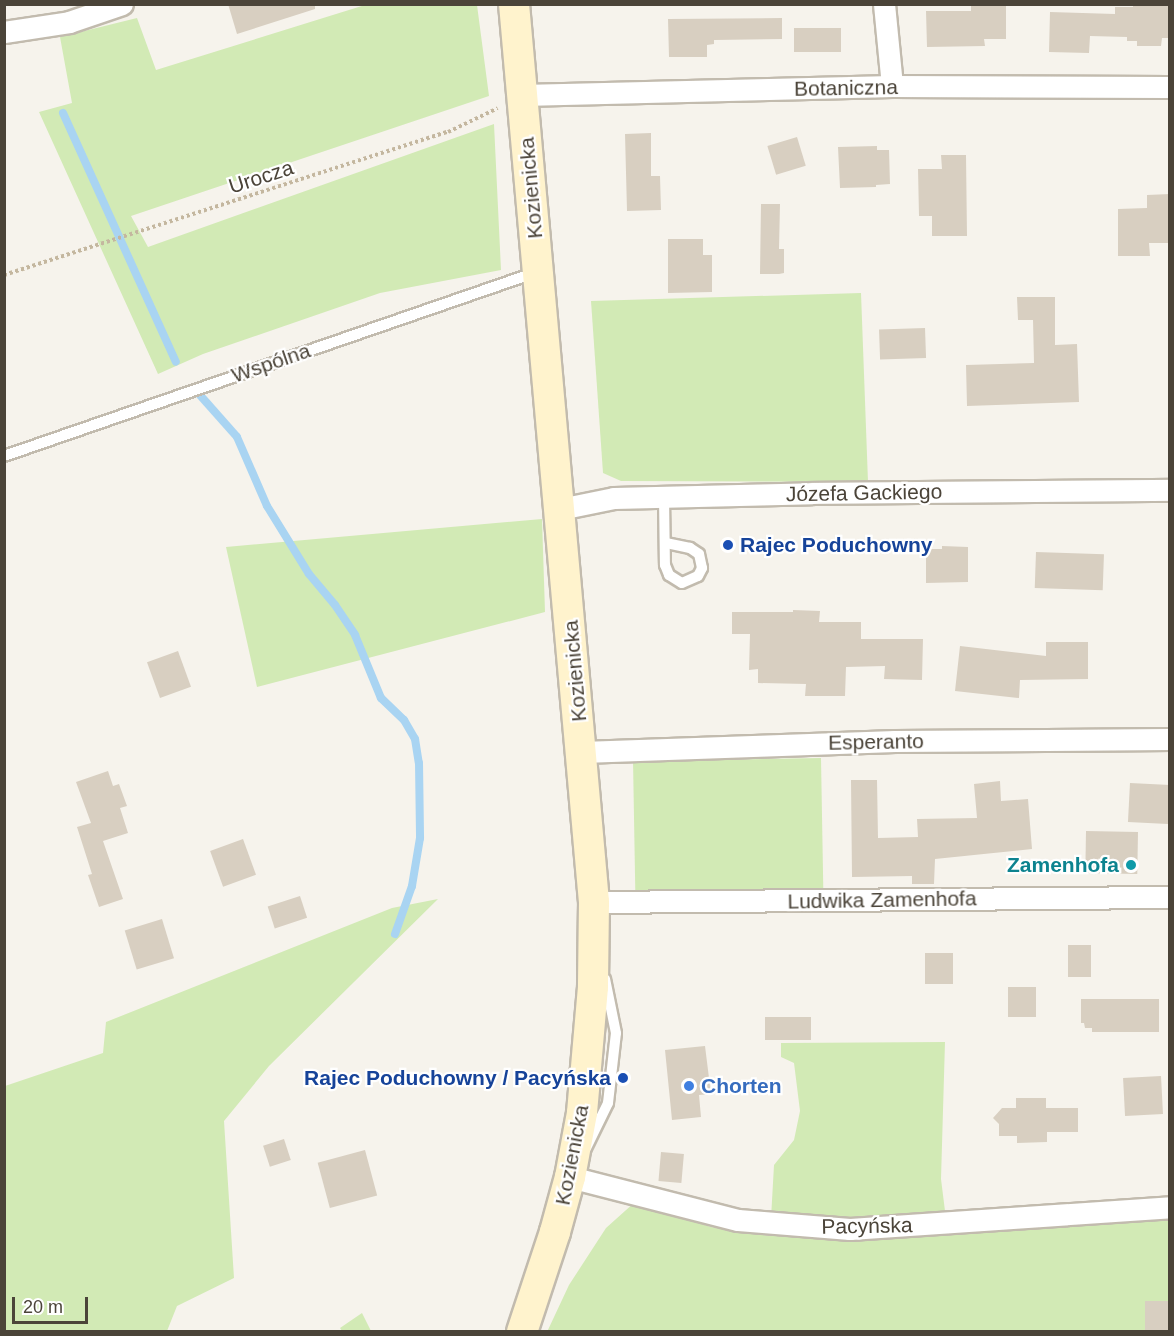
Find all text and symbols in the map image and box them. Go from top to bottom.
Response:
street label: Botaniczna [794,74,898,102]
street label: Kozienicka [514,136,548,240]
street label: Urocza [225,155,297,199]
street label: Wspólna [228,338,314,388]
street label: Józefa Gackiego [786,479,942,507]
place label: Rajec Poduchowny [740,532,933,558]
marker: Rajec Poduchowny [721,538,735,552]
street label: Kozienicka [558,619,592,723]
street label: Esperanto [828,729,924,755]
place label: Zamenhofa [1007,852,1119,878]
marker: Zamenhofa [1124,858,1138,872]
street label: Ludwika Zamenhofa [787,886,977,914]
place label: Rajec Poduchowny / Pacyńska [304,1065,611,1091]
marker: Rajec Poduchowny / Pacyńska [616,1071,630,1085]
place label: Chorten [701,1073,781,1099]
marker: Chorten [682,1079,696,1093]
street label: Kozienicka [550,1103,594,1207]
street label: Pacyńska [821,1213,913,1239]
scale bar [15,1285,92,1323]
text: 20 m [23,1297,63,1317]

